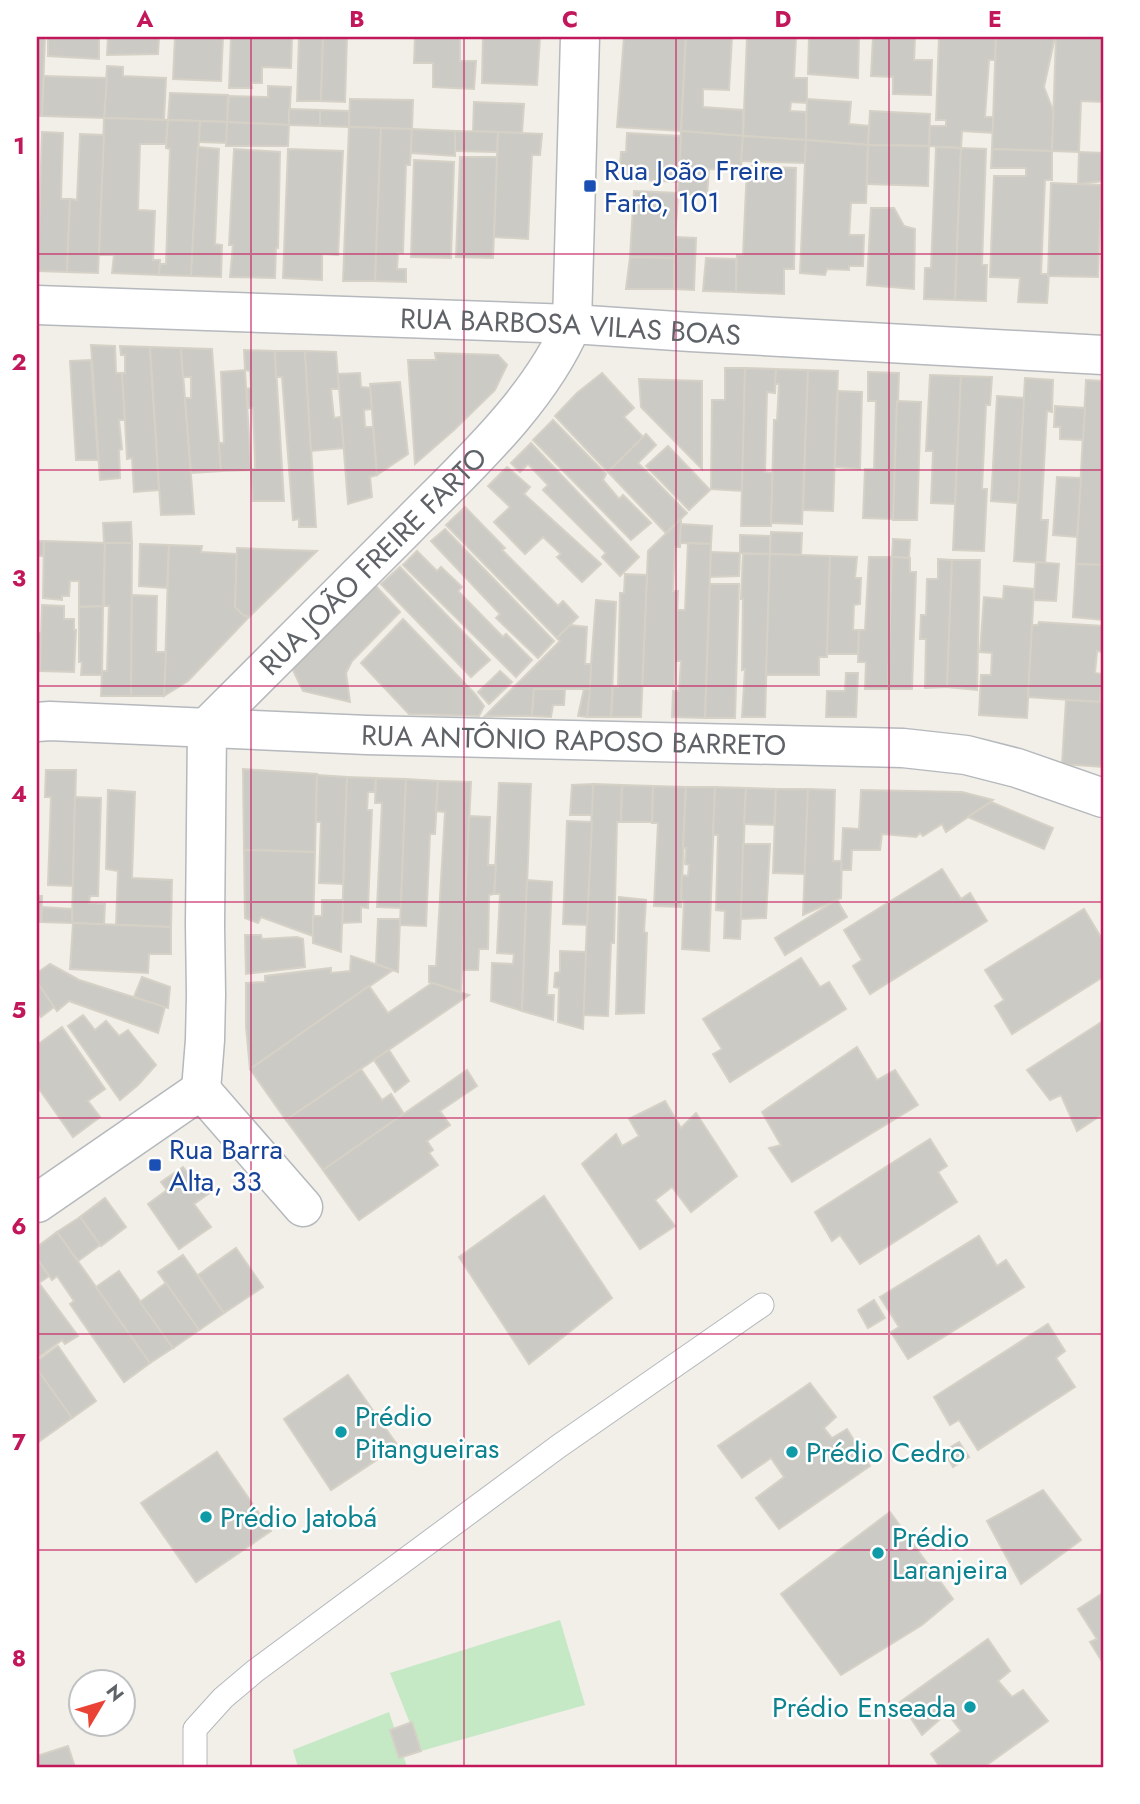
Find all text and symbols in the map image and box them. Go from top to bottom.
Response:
text: A [136,2,154,36]
text: B [349,2,365,36]
text: C [562,2,578,36]
text: D [775,2,792,36]
text: E [988,2,1002,36]
text: 1 [13,129,25,163]
place label: Rua João Freire Farto, 101 [604,150,783,223]
marker: Rua João Freire Farto, 101 [582,178,598,194]
street label: RUA BARBOSA VILAS BOAS [399,298,742,356]
text: 2 [11,345,27,379]
street label: RUA JOÃO FREIRE FARTO [250,438,497,685]
text: 3 [12,561,26,595]
street label: RUA ANTÔNIO RAPOSO BARRETO [361,715,786,766]
text: 4 [11,777,27,811]
text: 5 [12,993,26,1027]
place label: Rua Barra Alta, 33 [169,1129,283,1202]
marker: Rua Barra Alta, 33 [147,1157,163,1173]
text: 6 [11,1209,27,1243]
place label: Prédio Pitangueiras [355,1396,499,1469]
marker: Prédio Pitangueiras [333,1424,349,1440]
text: 7 [12,1425,26,1459]
place label: Prédio Cedro [806,1432,965,1473]
marker: Prédio Cedro [784,1444,800,1460]
place label: Prédio Jatobá [220,1497,377,1538]
marker: Prédio Jatobá [198,1509,214,1525]
place label: Prédio Laranjeira [892,1517,1008,1590]
marker: Prédio Laranjeira [870,1545,886,1561]
text: 8 [12,1641,26,1675]
north arrow [66,1668,136,1738]
text: N [100,1679,130,1707]
place label: Prédio Enseada [772,1687,956,1728]
marker: Prédio Enseada [962,1699,978,1715]

